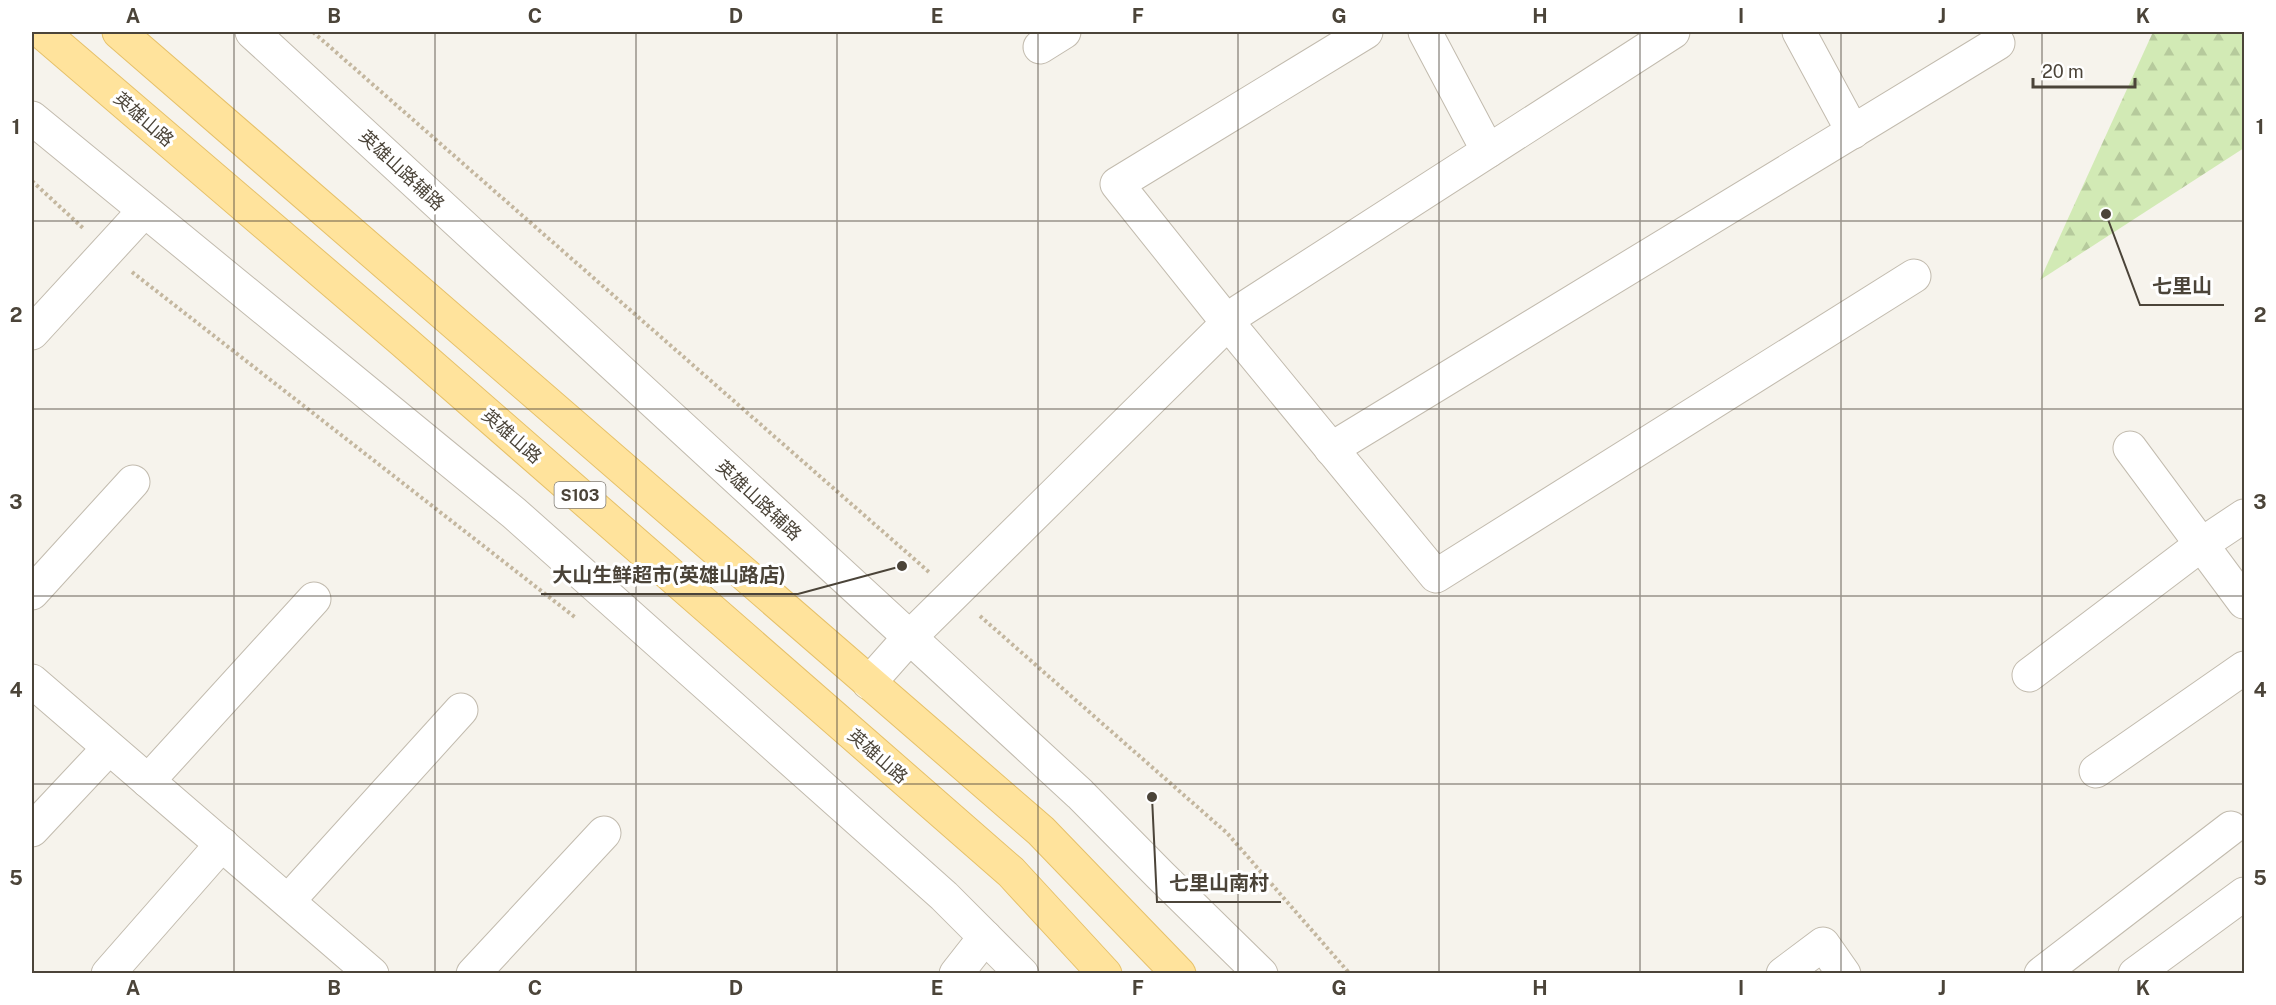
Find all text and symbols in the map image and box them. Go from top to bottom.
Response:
text: A [126,4,140,28]
text: B [327,4,341,28]
text: C [528,4,542,28]
text: D [729,4,743,28]
text: E [931,4,943,28]
text: F [1132,4,1144,28]
text: G [1331,4,1347,28]
text: H [1532,4,1548,28]
text: I [1738,4,1744,28]
text: J [1938,4,1946,28]
text: K [2136,4,2150,28]
scale bar [2033,51,2135,89]
text: 20 m [2042,61,2084,82]
street label: 英雄山路 [110,87,178,151]
text: 1 [12,115,20,139]
text: 1 [2256,115,2264,139]
street label: 英雄山路辅路 [355,125,449,215]
callout: 七里山 [2140,267,2224,305]
text: 七里山 [2152,274,2212,298]
text: 2 [10,303,22,327]
text: 2 [2254,303,2266,327]
street label: 英雄山路 [478,404,546,468]
street label: 英雄山路辅路 [712,455,806,545]
road number: S103 [554,482,606,508]
text: 3 [9,490,23,514]
text: 3 [2253,490,2267,514]
callout: 大山生鲜超市(英雄山路店) [541,556,798,594]
text: 大山生鲜超市(英雄山路店) [552,563,786,587]
text: 4 [9,678,23,702]
text: 4 [2253,678,2267,702]
street label: 英雄山路 [844,724,912,788]
callout: 七里山南村 [1157,864,1281,902]
text: 5 [9,866,23,890]
text: 5 [2253,866,2267,890]
text: 七里山南村 [1169,871,1269,895]
text: A [126,976,140,1000]
text: B [327,976,341,1000]
text: C [528,976,542,1000]
text: D [729,976,743,1000]
text: E [931,976,943,1000]
text: F [1132,976,1144,1000]
text: G [1331,976,1347,1000]
text: H [1532,976,1548,1000]
text: I [1738,976,1744,1000]
text: J [1938,976,1946,1000]
text: K [2136,976,2150,1000]

